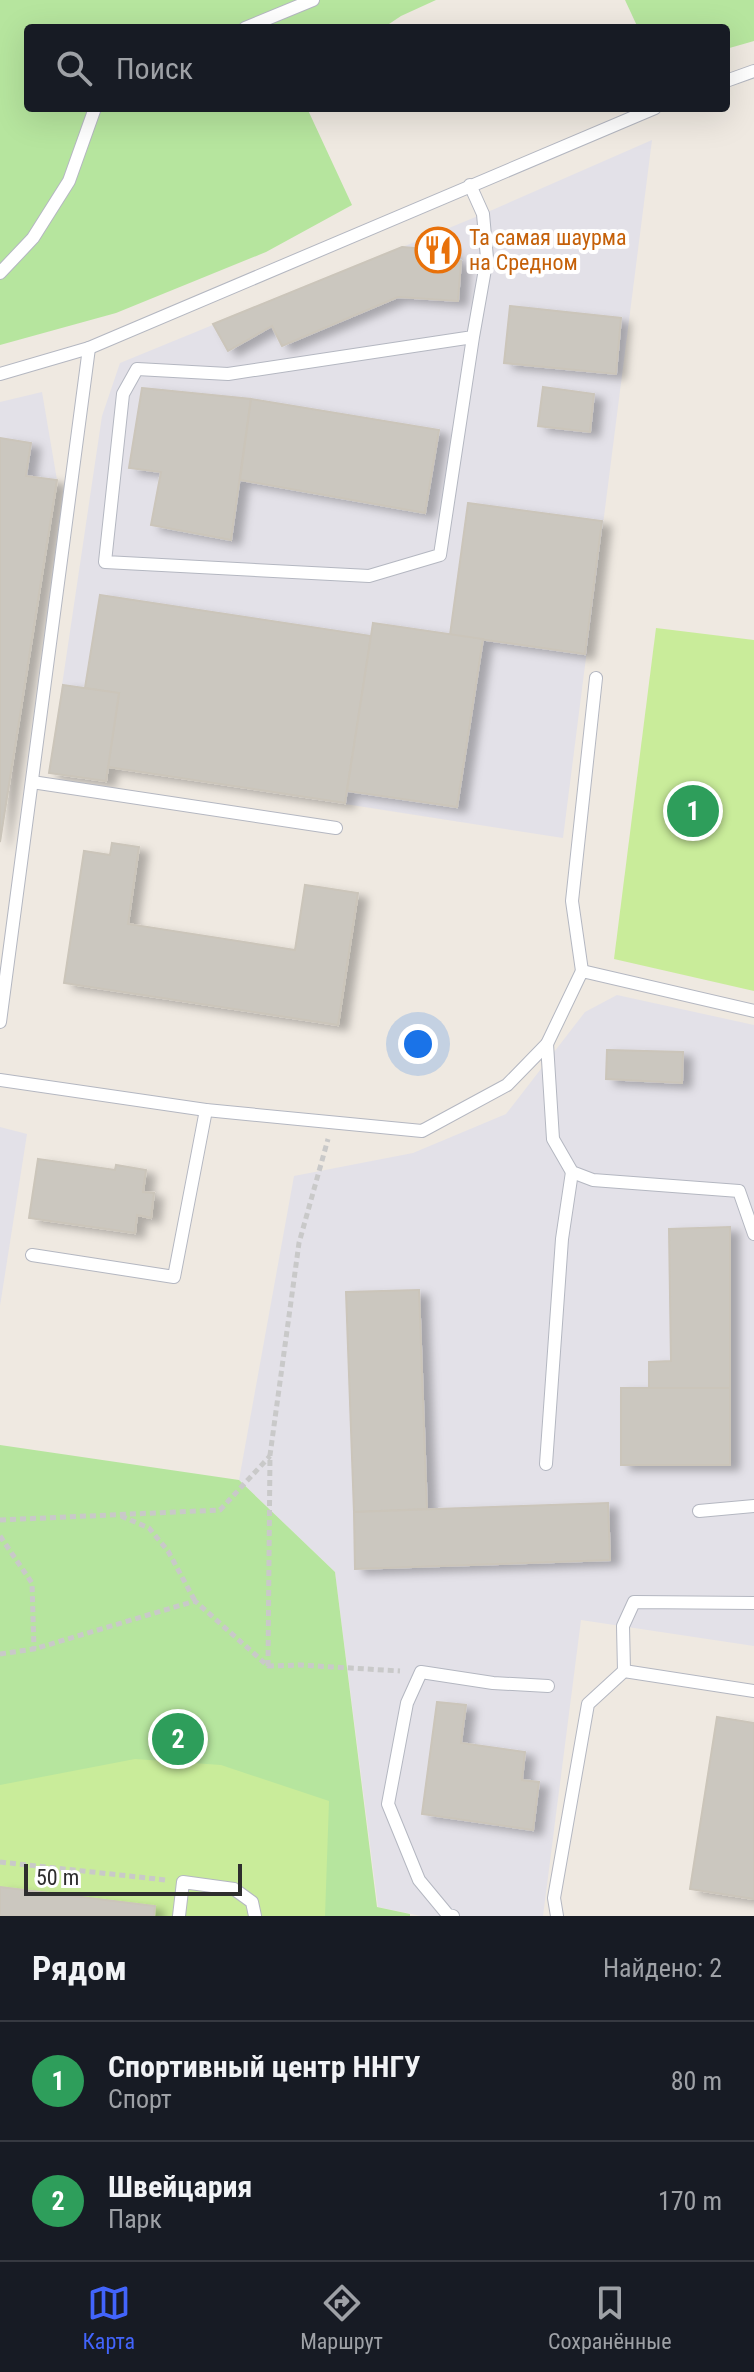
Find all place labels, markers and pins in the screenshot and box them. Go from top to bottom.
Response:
place label: Та самая шаурма на Средном [469,225,627,275]
restaurant icon: Та самая шаурма на Средном [414,226,462,274]
pin: 1 [667,781,719,841]
pin: 2 [152,1709,204,1769]

